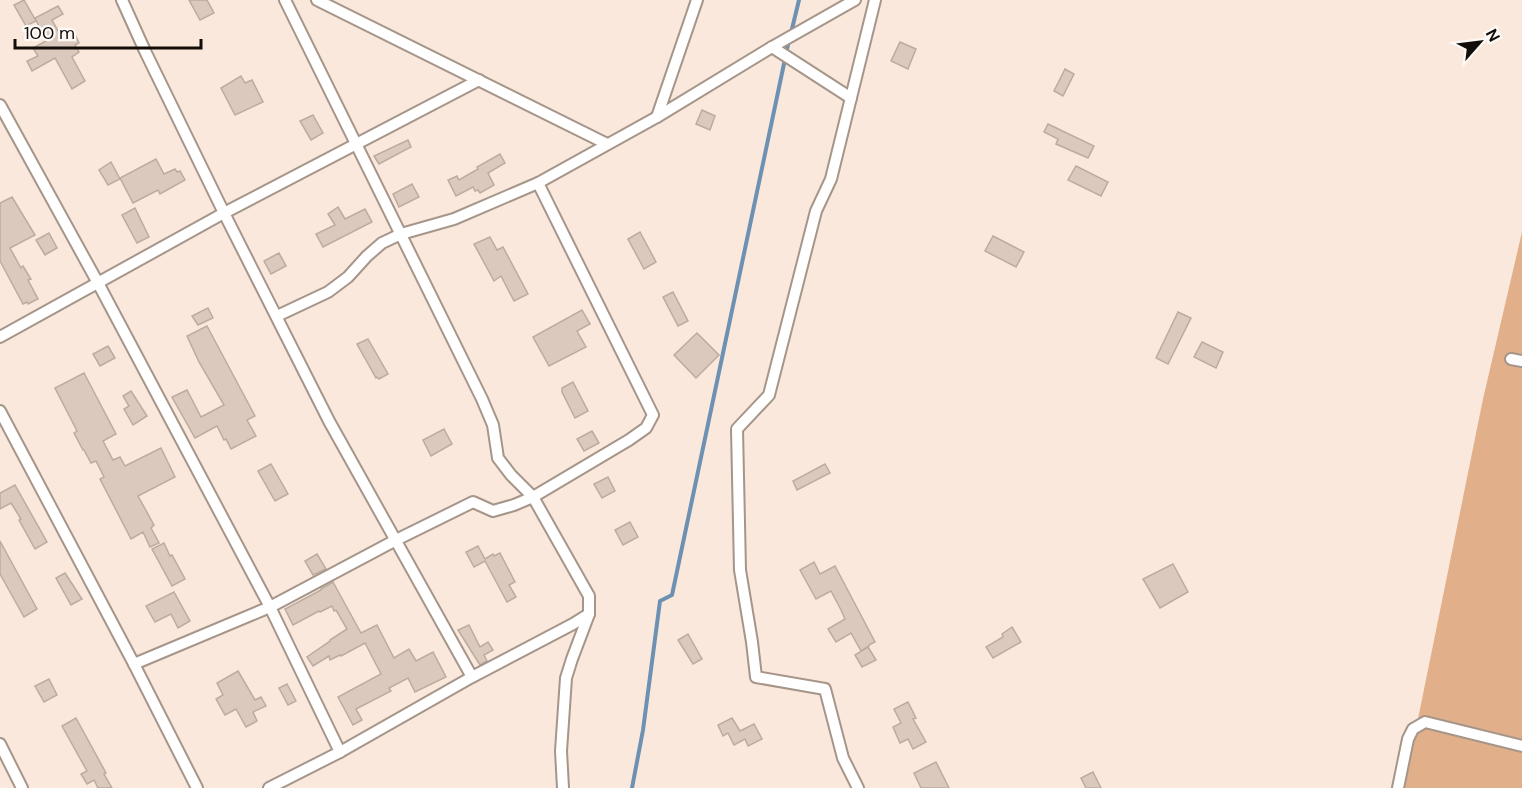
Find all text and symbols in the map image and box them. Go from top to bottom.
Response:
scale bar [15,12,201,50]
north arrow [1450,12,1510,72]
text: 100 m [24,21,75,45]
text: N [1481,25,1505,45]

